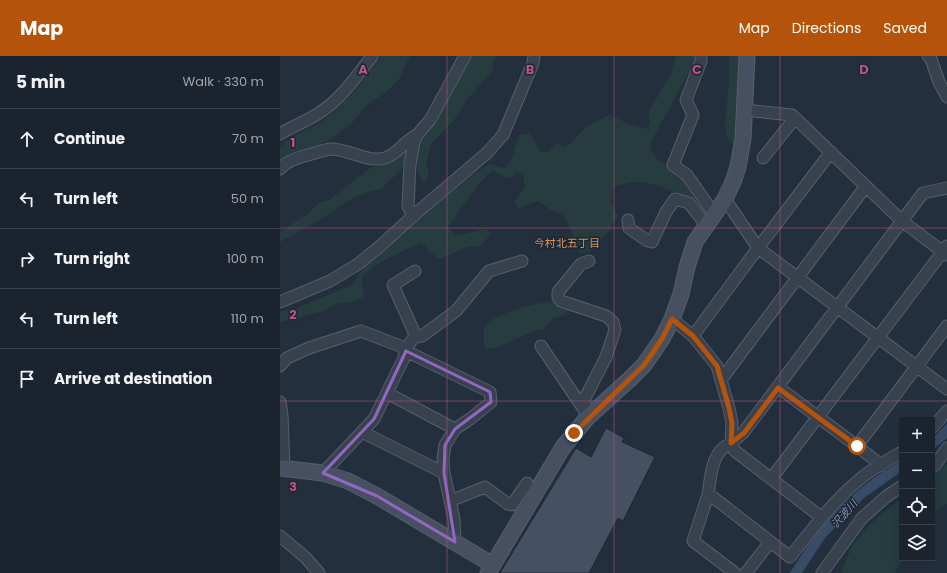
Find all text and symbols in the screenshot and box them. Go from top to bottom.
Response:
text: Map [20,15,63,42]
text: Map [739,18,770,38]
text: Directions [792,18,861,38]
text: Saved [883,18,927,38]
text: A [358,60,368,79]
text: B [526,60,535,79]
text: C [692,60,702,79]
text: D [859,60,869,79]
text: 5 min [16,70,65,94]
text: Walk · 330 m [183,72,264,91]
icon: ahead [16,128,38,150]
text: Continue [54,128,125,149]
text: 70 m [232,129,264,148]
text: 1 [291,133,295,152]
icon: left [16,188,38,210]
text: Turn left [54,188,118,209]
text: 50 m [231,189,264,208]
district label: 今村北五丁目 [534,235,600,251]
icon: right [16,248,38,270]
text: Turn right [54,248,130,269]
text: 100 m [227,249,264,268]
text: 2 [289,305,297,324]
icon: left [16,308,38,330]
text: Turn left [54,308,118,329]
text: 110 m [231,309,264,328]
icon: arrive [16,368,38,390]
text: Arrive at destination [54,368,212,389]
map controls [899,417,935,561]
button: + [899,417,935,453]
route end [565,424,583,442]
route start [848,437,866,455]
button: − [899,453,935,489]
text: 3 [289,477,297,496]
button: locate [899,489,935,525]
water label: 沢波川 [827,496,862,532]
button: layers [899,525,935,561]

